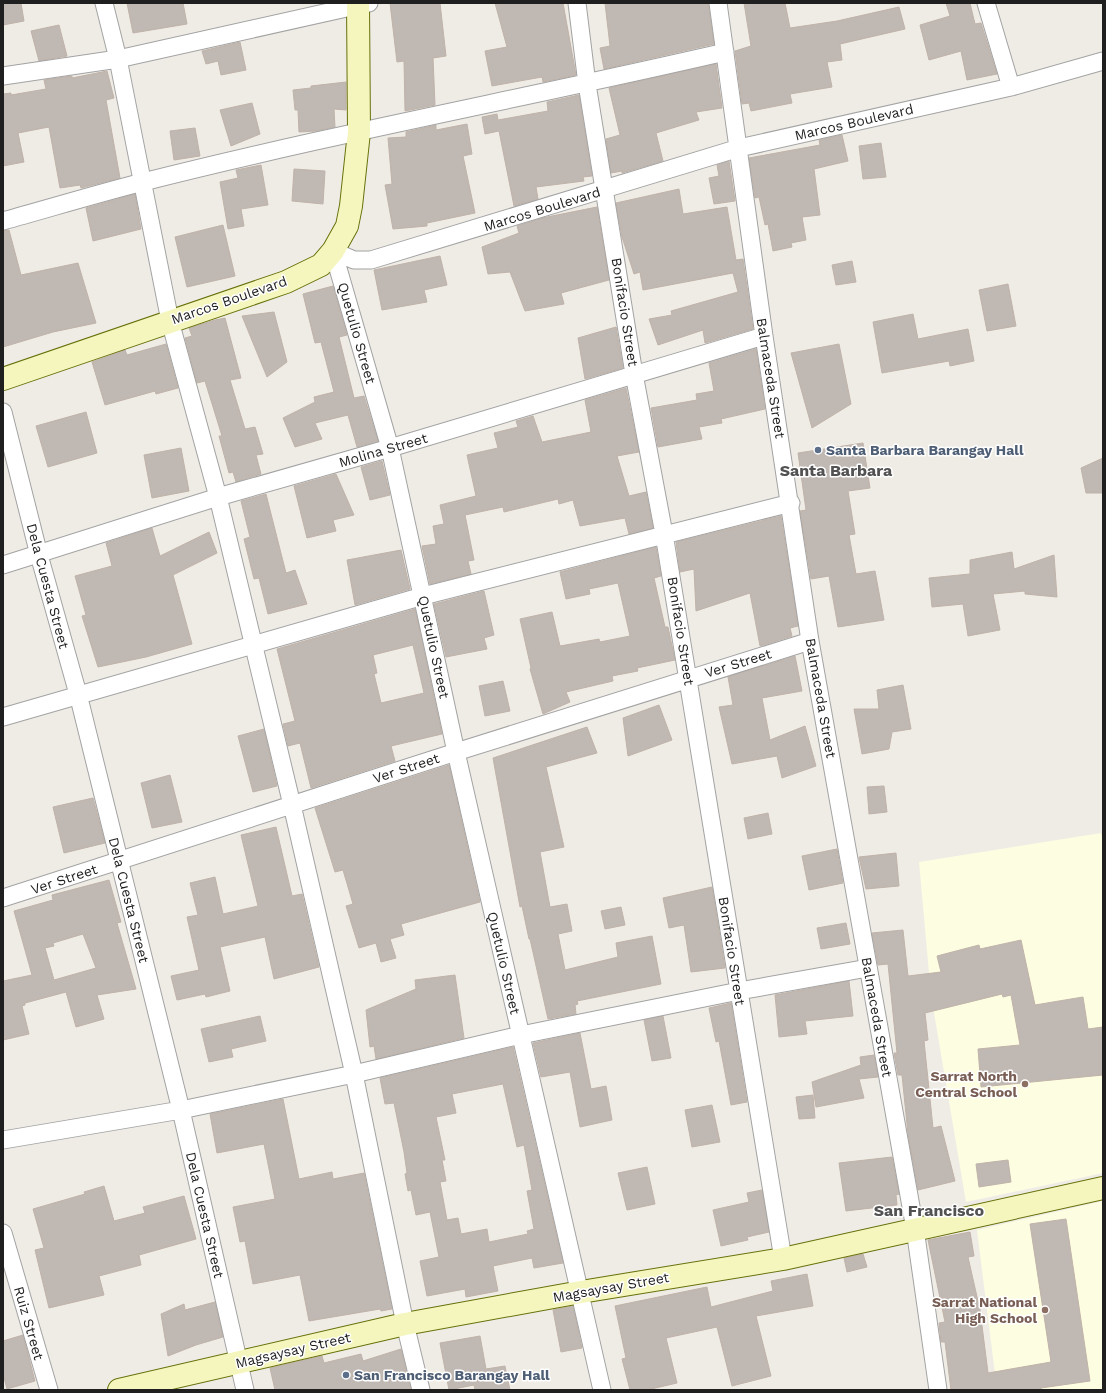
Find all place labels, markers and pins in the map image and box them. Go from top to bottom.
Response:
place label: Santa Barbara Barangay Hall [826,442,1024,458]
marker: Santa Barbara Barangay Hall [813,445,823,455]
place label: Sarrat North Central School [915,1068,1017,1100]
marker: Sarrat North Central School [1020,1079,1030,1089]
place label: Sarrat National High School [932,1294,1037,1326]
marker: Sarrat National High School [1040,1305,1050,1315]
place label: San Francisco Barangay Hall [354,1367,550,1383]
marker: San Francisco Barangay Hall [341,1370,351,1380]

